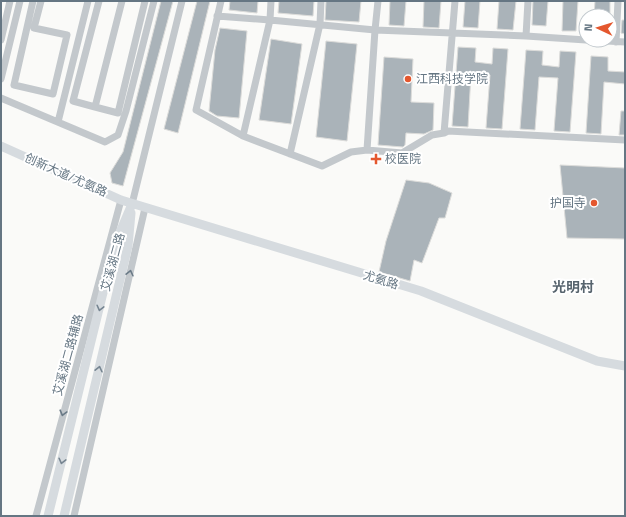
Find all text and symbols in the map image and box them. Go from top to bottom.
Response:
north arrow [578,8,618,48]
text: N [580,23,596,32]
place label: 江西科技学院 [416,69,488,88]
marker: 江西科技学院 [403,74,413,84]
street label: 创新大道/尤氨路 [22,148,111,201]
place label: 校医院 [385,149,421,168]
marker: 校医院 [370,153,382,165]
place label: 护国寺 [550,193,586,212]
marker: 护国寺 [589,198,599,208]
street label: 艾溪湖二路 [96,230,129,293]
street label: 尤氨路 [361,265,401,294]
one-way arrow [125,270,133,276]
district label: 光明村 [552,276,594,297]
one-way arrow [97,305,105,311]
street label: 艾溪湖二路辅路 [47,312,88,398]
one-way arrow [94,366,102,372]
one-way arrow [60,410,68,417]
one-way arrow [58,457,67,464]

